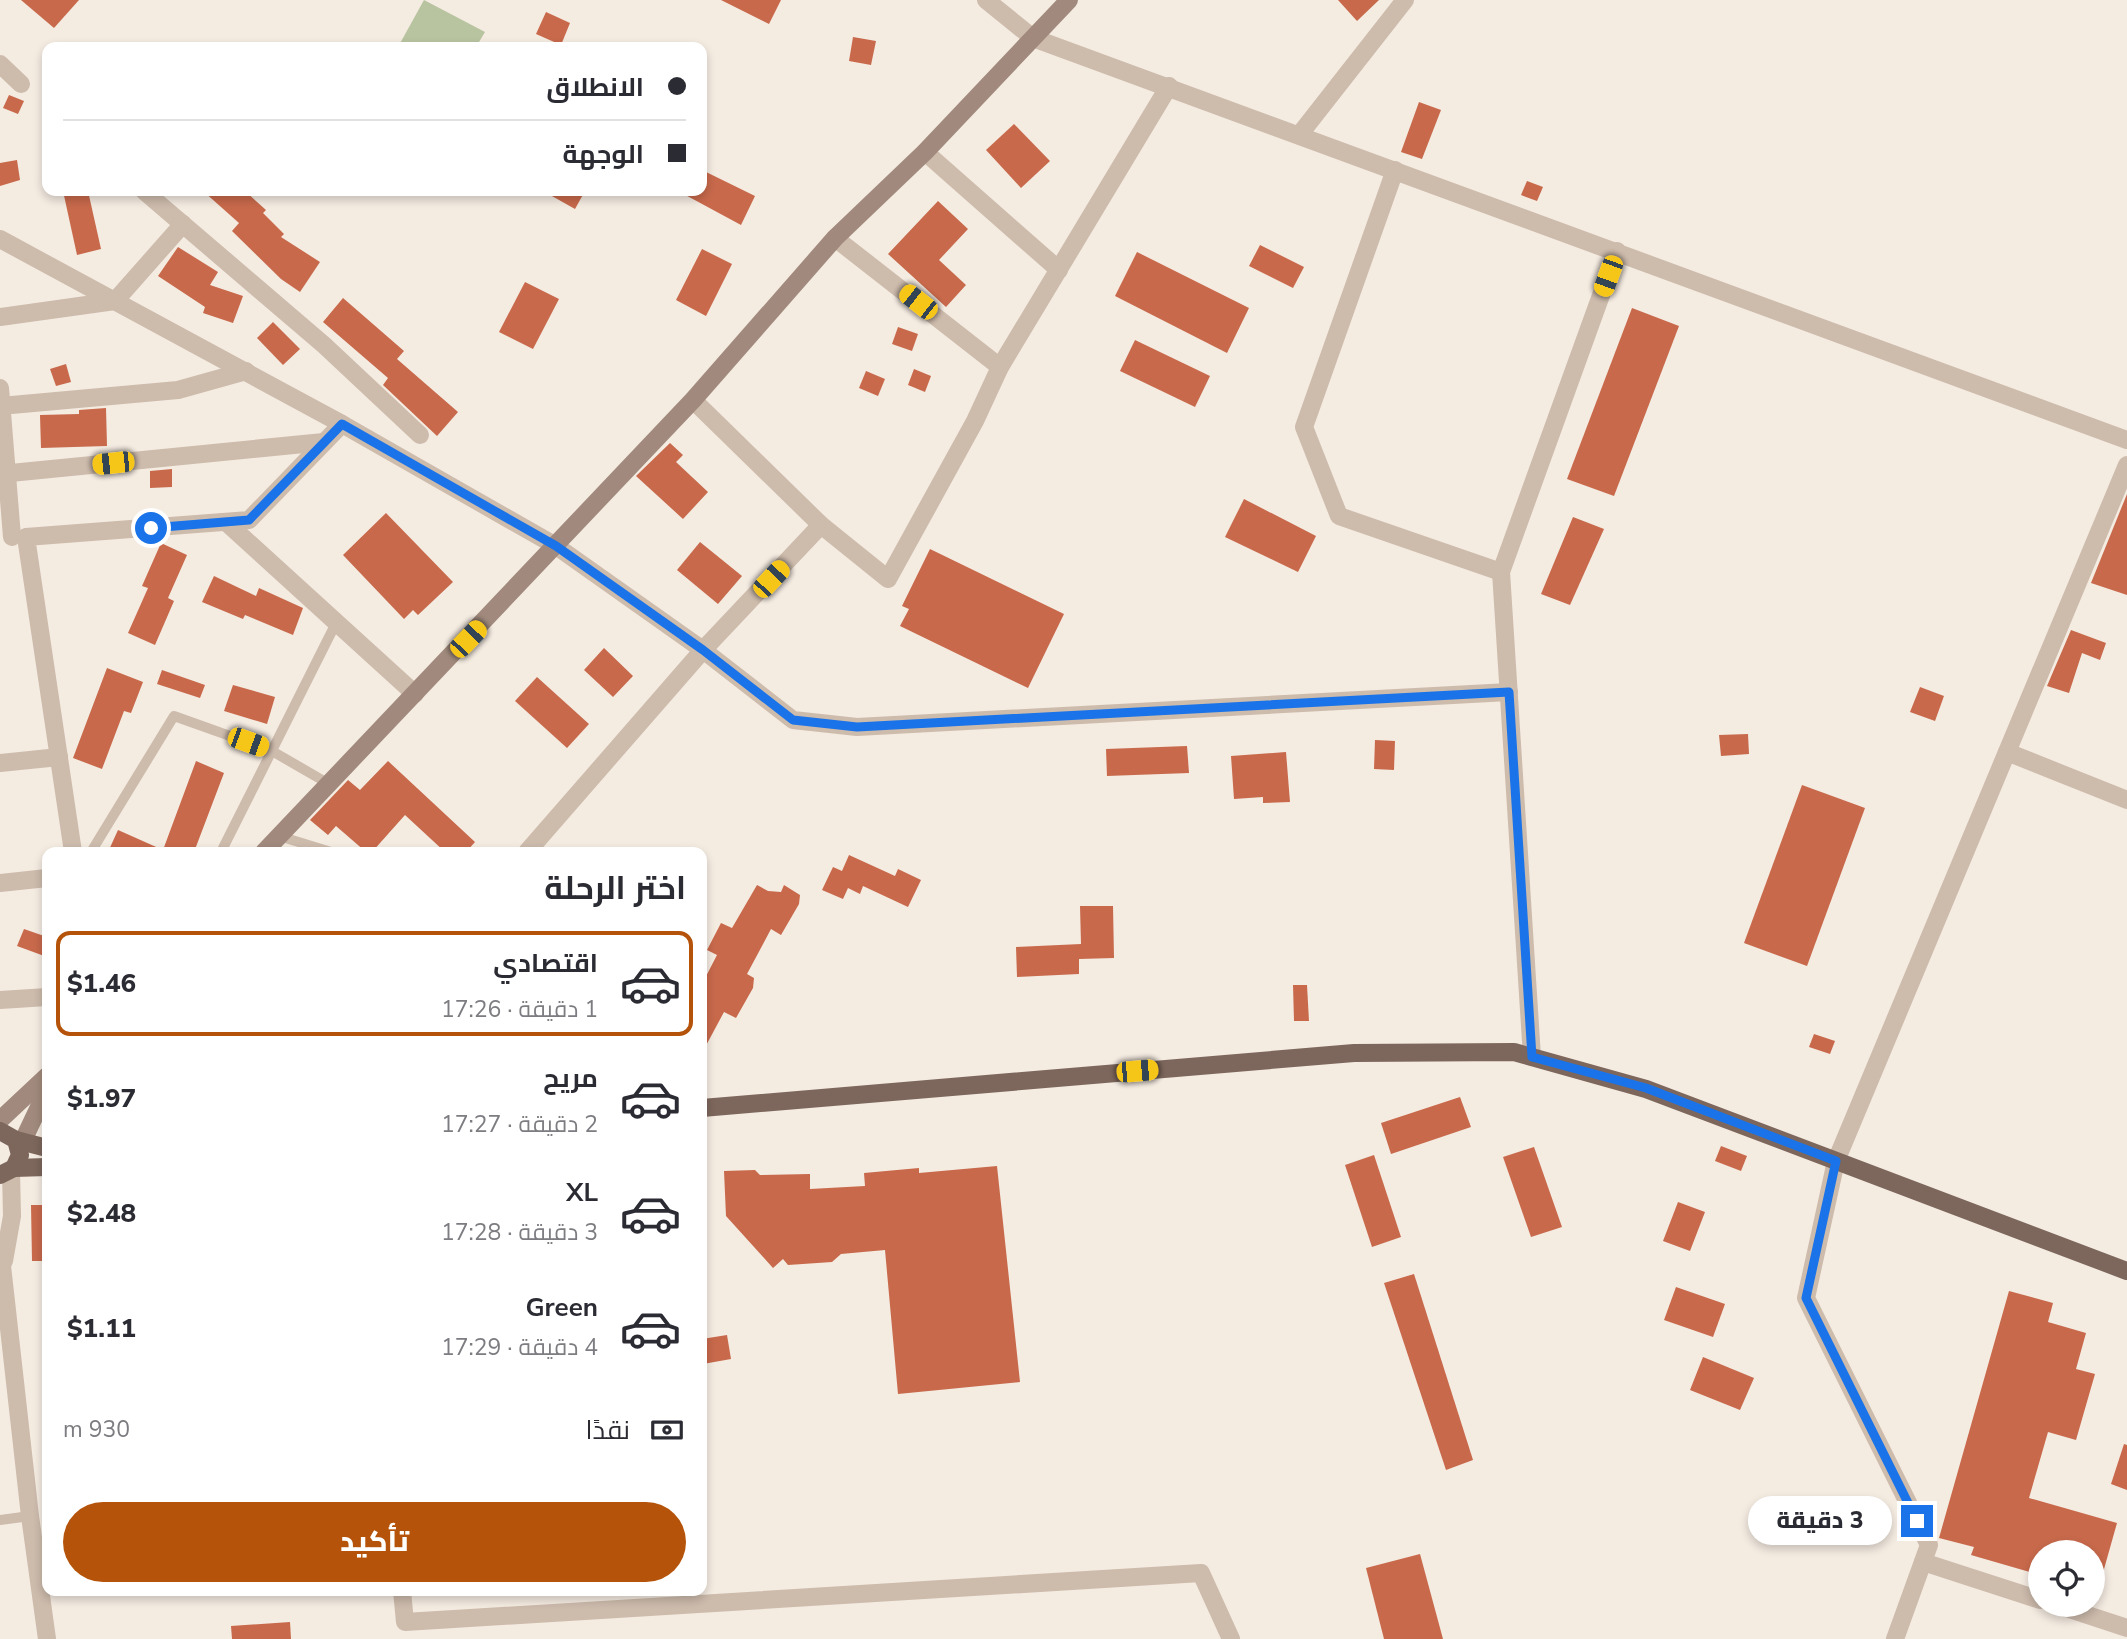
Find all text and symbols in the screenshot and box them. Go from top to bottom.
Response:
text: الانطلاق [546,70,644,105]
text: الوجهة [563,137,644,172]
car [1591,253,1626,299]
car [895,281,942,323]
car [92,450,135,476]
route start [135,512,167,544]
car [749,556,794,602]
car [446,617,491,661]
car [225,725,272,759]
text: اختر الرحلة [544,867,686,910]
text: اقتصادي [493,946,598,981]
icon: car [619,952,682,1015]
text: $1.46 [67,966,136,1001]
text: 1 دقيقة · 17:26 [441,994,598,1025]
car [1116,1059,1159,1083]
text: مريح [543,1061,598,1096]
icon: car [619,1067,682,1130]
text: $1.97 [67,1081,136,1116]
text: 2 دقيقة · 17:27 [441,1109,598,1140]
text: XL [566,1175,598,1210]
icon: car [619,1182,682,1245]
text: $2.48 [67,1196,136,1231]
text: 3 دقيقة · 17:28 [441,1217,598,1248]
text: Green [525,1290,598,1325]
icon: car [619,1297,682,1360]
text: $1.11 [67,1311,136,1346]
text: 4 دقيقة · 17:29 [441,1332,598,1363]
icon: cash [648,1411,686,1449]
text: نقدًا [586,1413,630,1448]
text: 930 m [63,1414,130,1445]
callout: 3 دقيقة [1749,1496,1892,1546]
button: تأكيد [63,1502,686,1582]
text: 3 دقيقة [1777,1505,1864,1536]
route end [1901,1505,1933,1537]
map controls [2028,1540,2105,1617]
button: locate [2028,1540,2105,1617]

